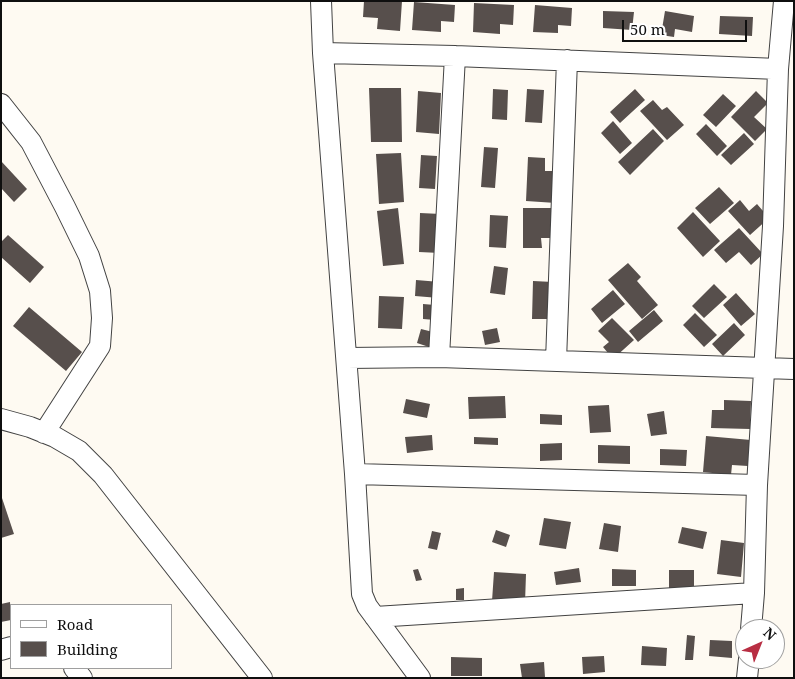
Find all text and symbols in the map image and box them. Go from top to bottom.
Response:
scale bar [625,10,750,42]
text: 50 m [630,19,665,39]
legend [10,604,172,669]
text: Road [57,614,93,634]
north arrow [735,619,785,669]
text: N [759,623,781,644]
text: Building [57,639,118,659]

